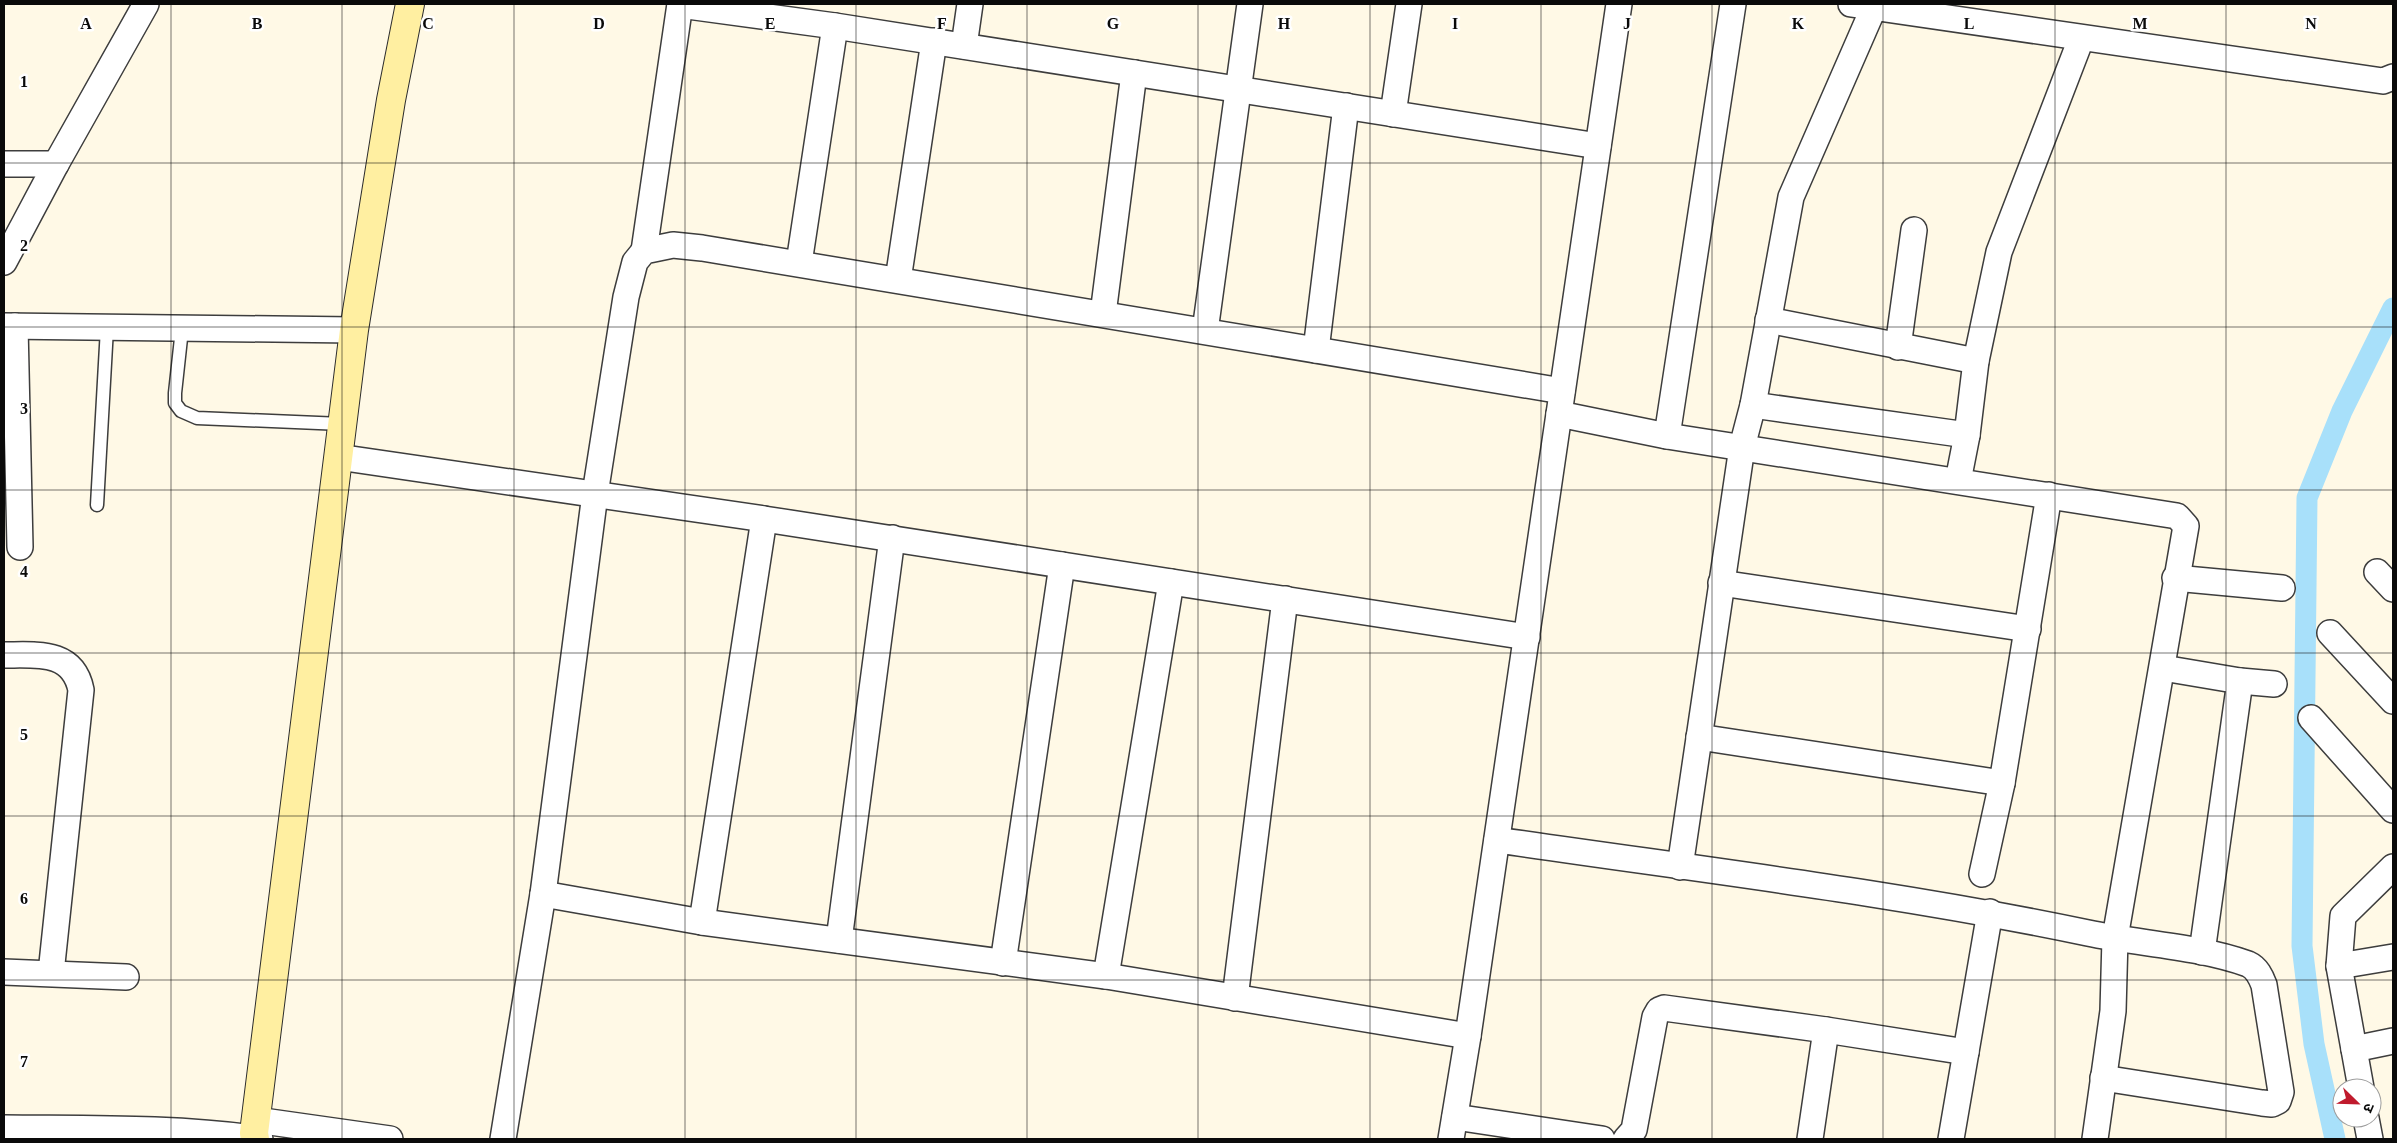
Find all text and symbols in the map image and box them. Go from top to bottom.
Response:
text: A [80,15,92,32]
text: B [252,15,263,32]
text: C [422,15,434,32]
text: D [593,15,605,32]
text: E [765,15,775,32]
text: F [937,15,947,32]
text: G [1107,15,1120,32]
text: H [1278,15,1291,32]
text: I [1452,15,1458,32]
text: J [1623,15,1631,32]
text: K [1792,15,1805,32]
text: L [1964,15,1974,32]
text: M [2132,15,2148,32]
text: N [2305,15,2317,32]
text: 1 [20,73,28,90]
text: 2 [20,237,28,254]
text: 3 [20,400,28,417]
text: 4 [20,563,28,580]
text: 5 [20,726,28,743]
text: 6 [20,890,28,907]
text: 7 [20,1053,28,1070]
north arrow [2332,1078,2382,1128]
text: उ [2360,1101,2377,1115]

